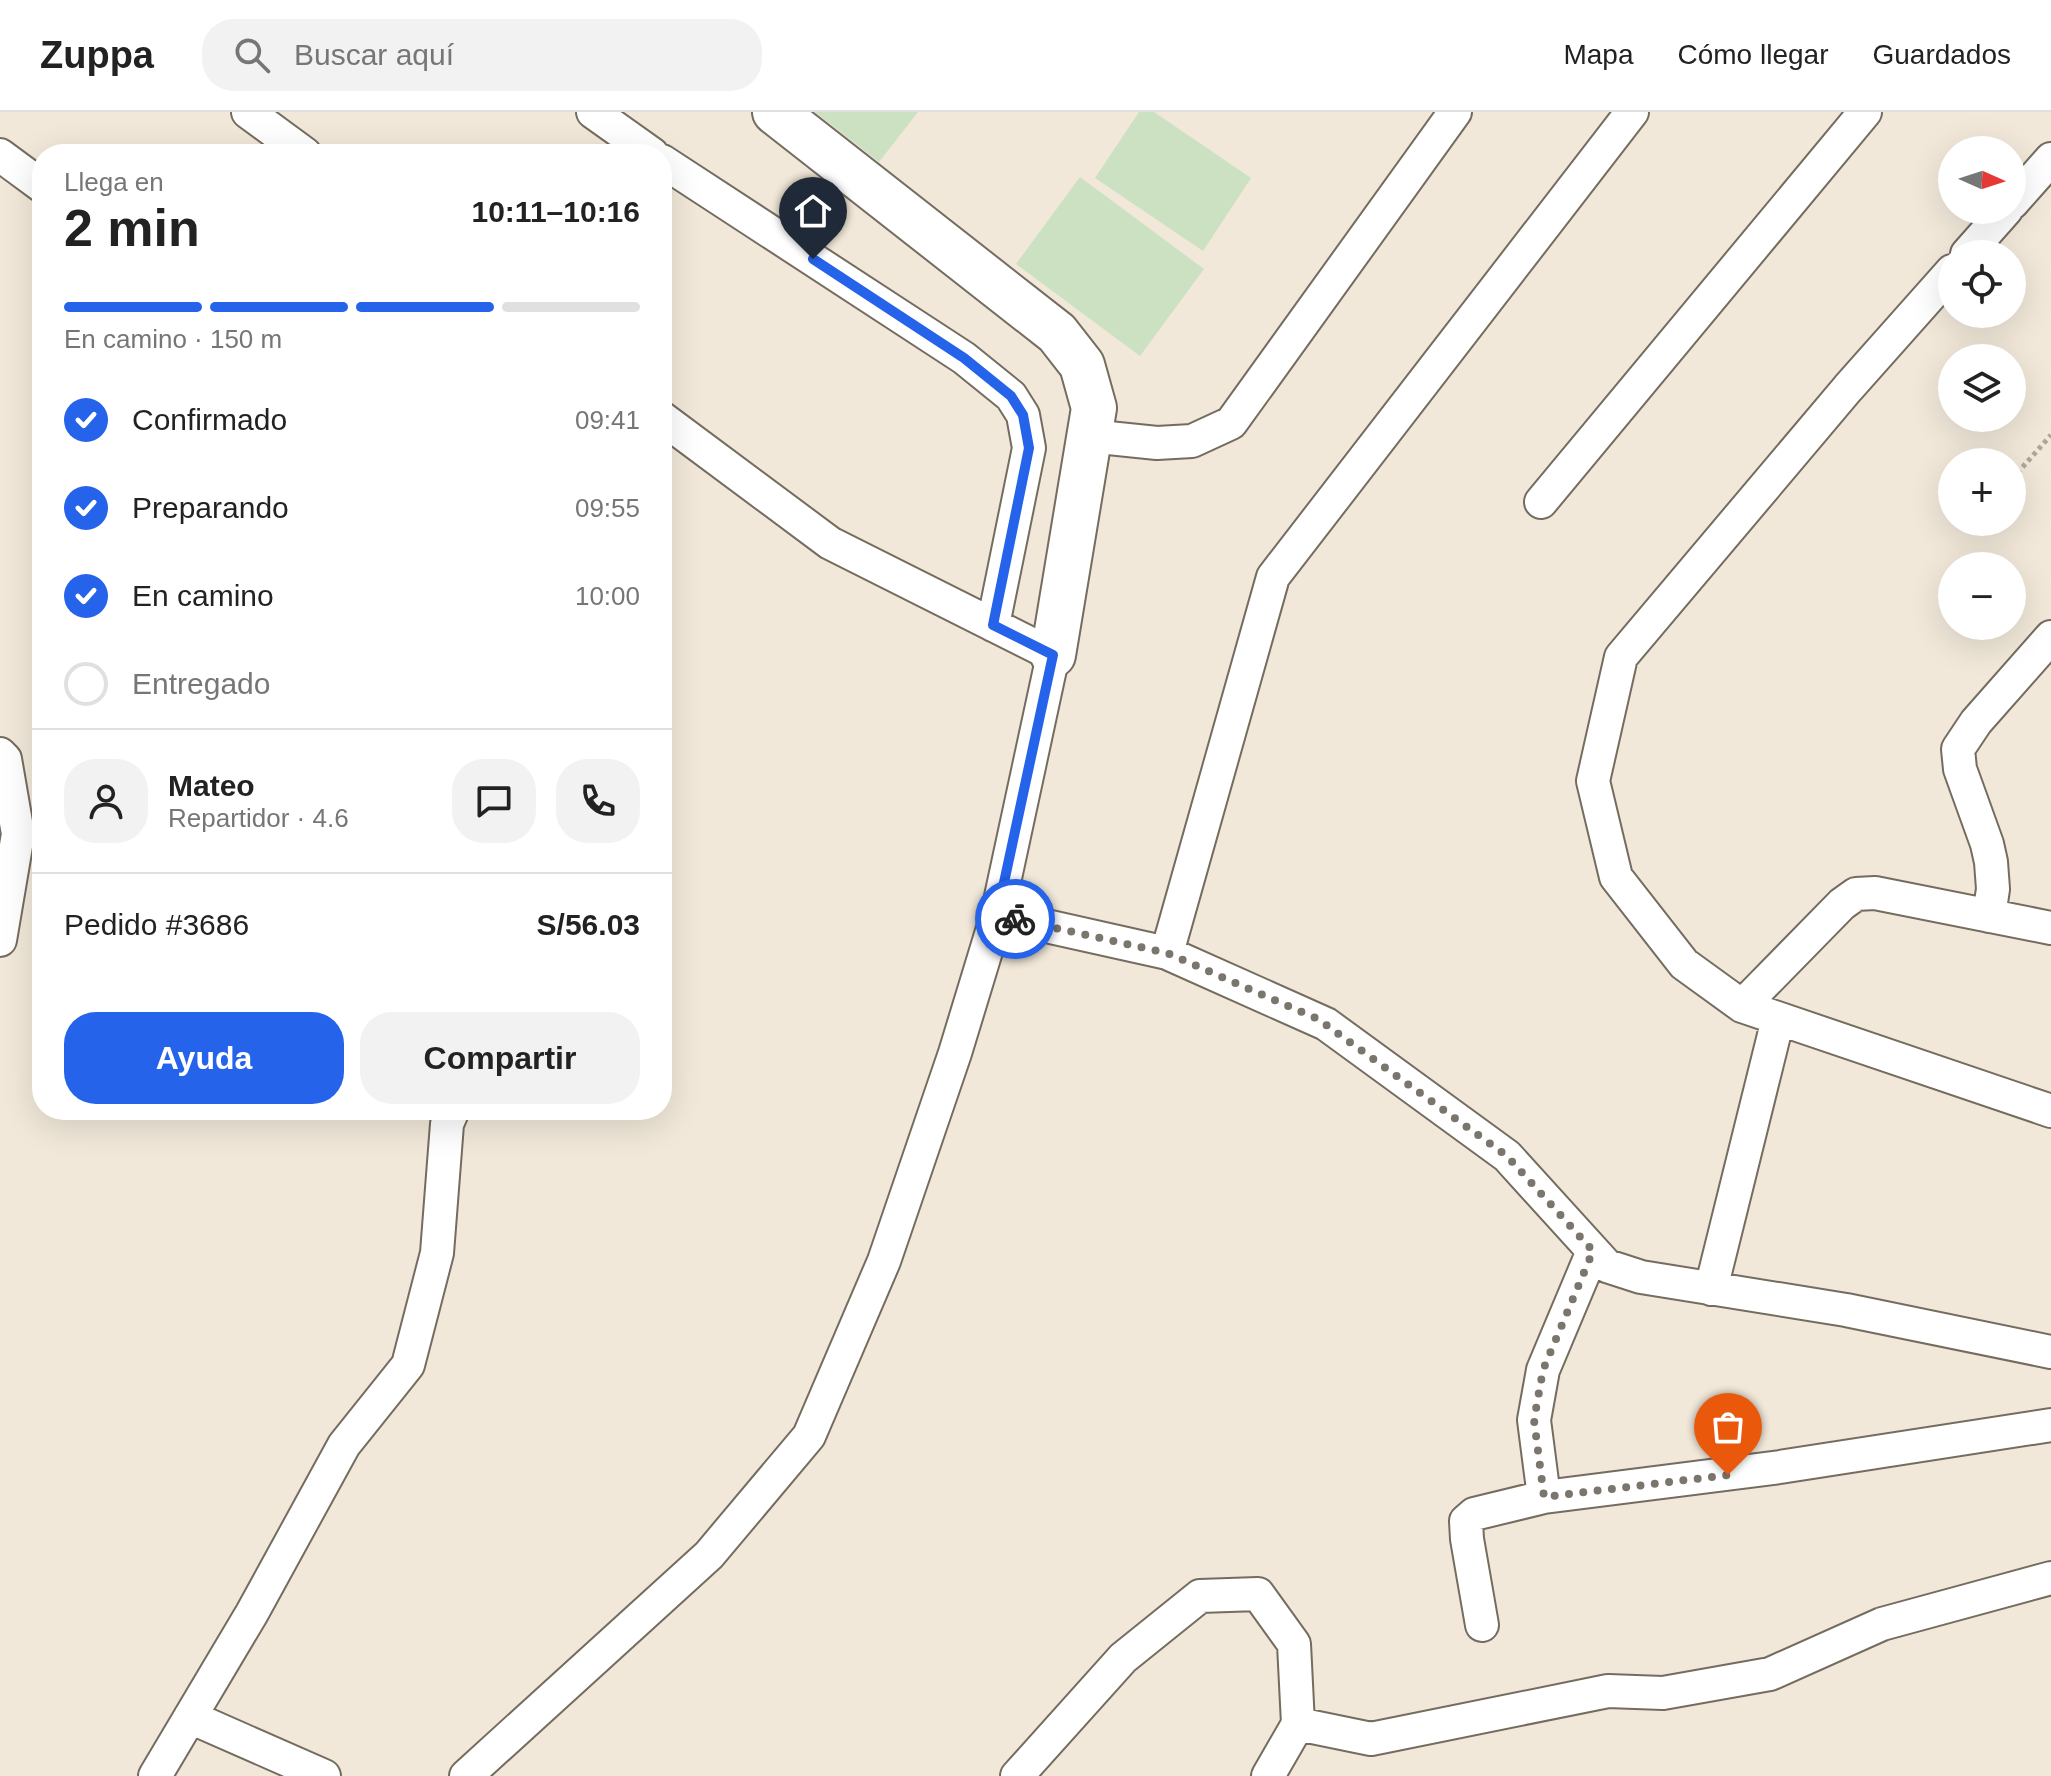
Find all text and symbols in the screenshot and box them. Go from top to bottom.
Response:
search box [202,19,762,91]
icon: search [230,33,274,77]
text: Zuppa [40,34,154,76]
text: Buscar aquí [294,38,454,71]
text: Mapa [1563,39,1634,70]
text: Cómo llegar [1678,39,1828,70]
text: Guardados [1872,39,2011,70]
north arrow [1938,136,2026,224]
map controls [1938,136,2026,640]
text: Llega en [64,167,164,197]
pin [779,177,847,259]
icon: home [791,189,835,233]
text: 10:11–10:16 [472,195,640,228]
text: 2 min [64,199,200,257]
button: locate [1938,240,2026,328]
text: En camino · 150 m [64,324,282,354]
button: layers [1938,344,2026,432]
icon: check [64,398,108,442]
text: Confirmado [132,403,287,436]
text: 09:41 [575,405,640,435]
button: + [1938,448,2026,536]
icon: check [64,486,108,530]
text: Preparando [132,491,289,524]
text: 09:55 [575,493,640,523]
button: − [1938,552,2026,640]
icon: check [64,574,108,618]
text: En camino [132,579,274,612]
text: 10:00 [575,581,640,611]
text: Entregado [132,667,270,700]
button: person [64,759,148,843]
button: chat [452,759,536,843]
button: phone [556,759,640,843]
text: Mateo [168,769,255,802]
text: Repartidor · 4.6 [168,803,349,833]
courier [975,879,1055,959]
icon: bike [993,897,1037,941]
text: Pedido #3686 [64,908,249,941]
text: S/56.03 [537,908,640,941]
button: Ayuda [64,1012,344,1104]
button: Compartir [360,1012,640,1104]
pin [1694,1393,1762,1475]
icon: bag [1706,1405,1750,1449]

